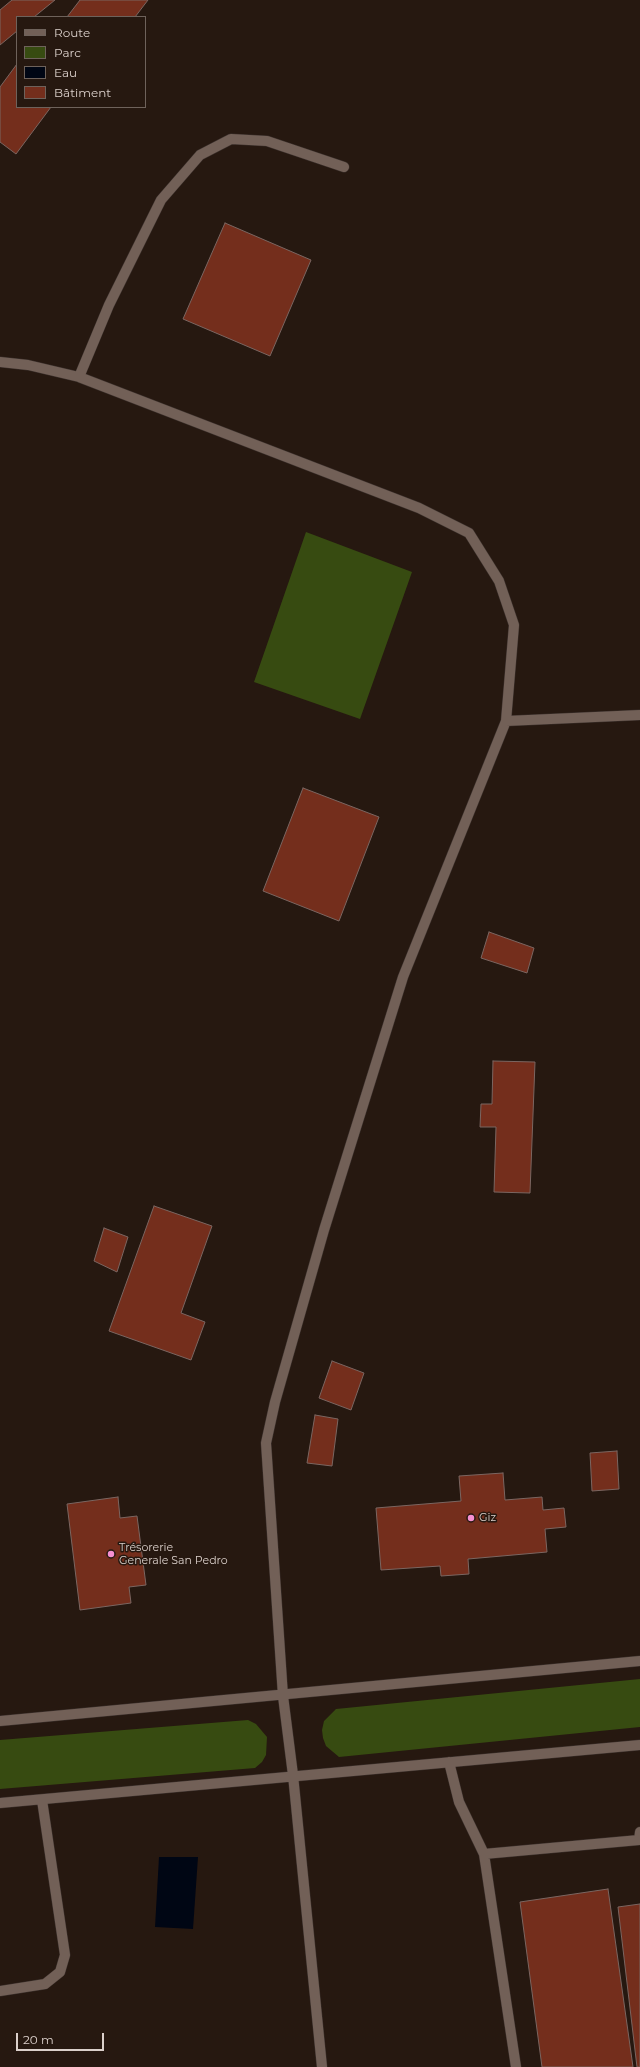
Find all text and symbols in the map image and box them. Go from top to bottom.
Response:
legend [16,16,146,108]
text: Route [54,25,90,40]
text: Parc [54,45,81,60]
text: Eau [54,65,77,80]
text: Bâtiment [54,85,111,100]
place label: Giz [479,1511,496,1525]
marker: Giz [466,1513,476,1523]
place label: Trésorerie Generale San Pedro [119,1541,228,1567]
marker: Trésorerie Generale San Pedro [106,1549,116,1559]
scale bar [18,2025,106,2051]
text: 20 m [23,2032,54,2047]

